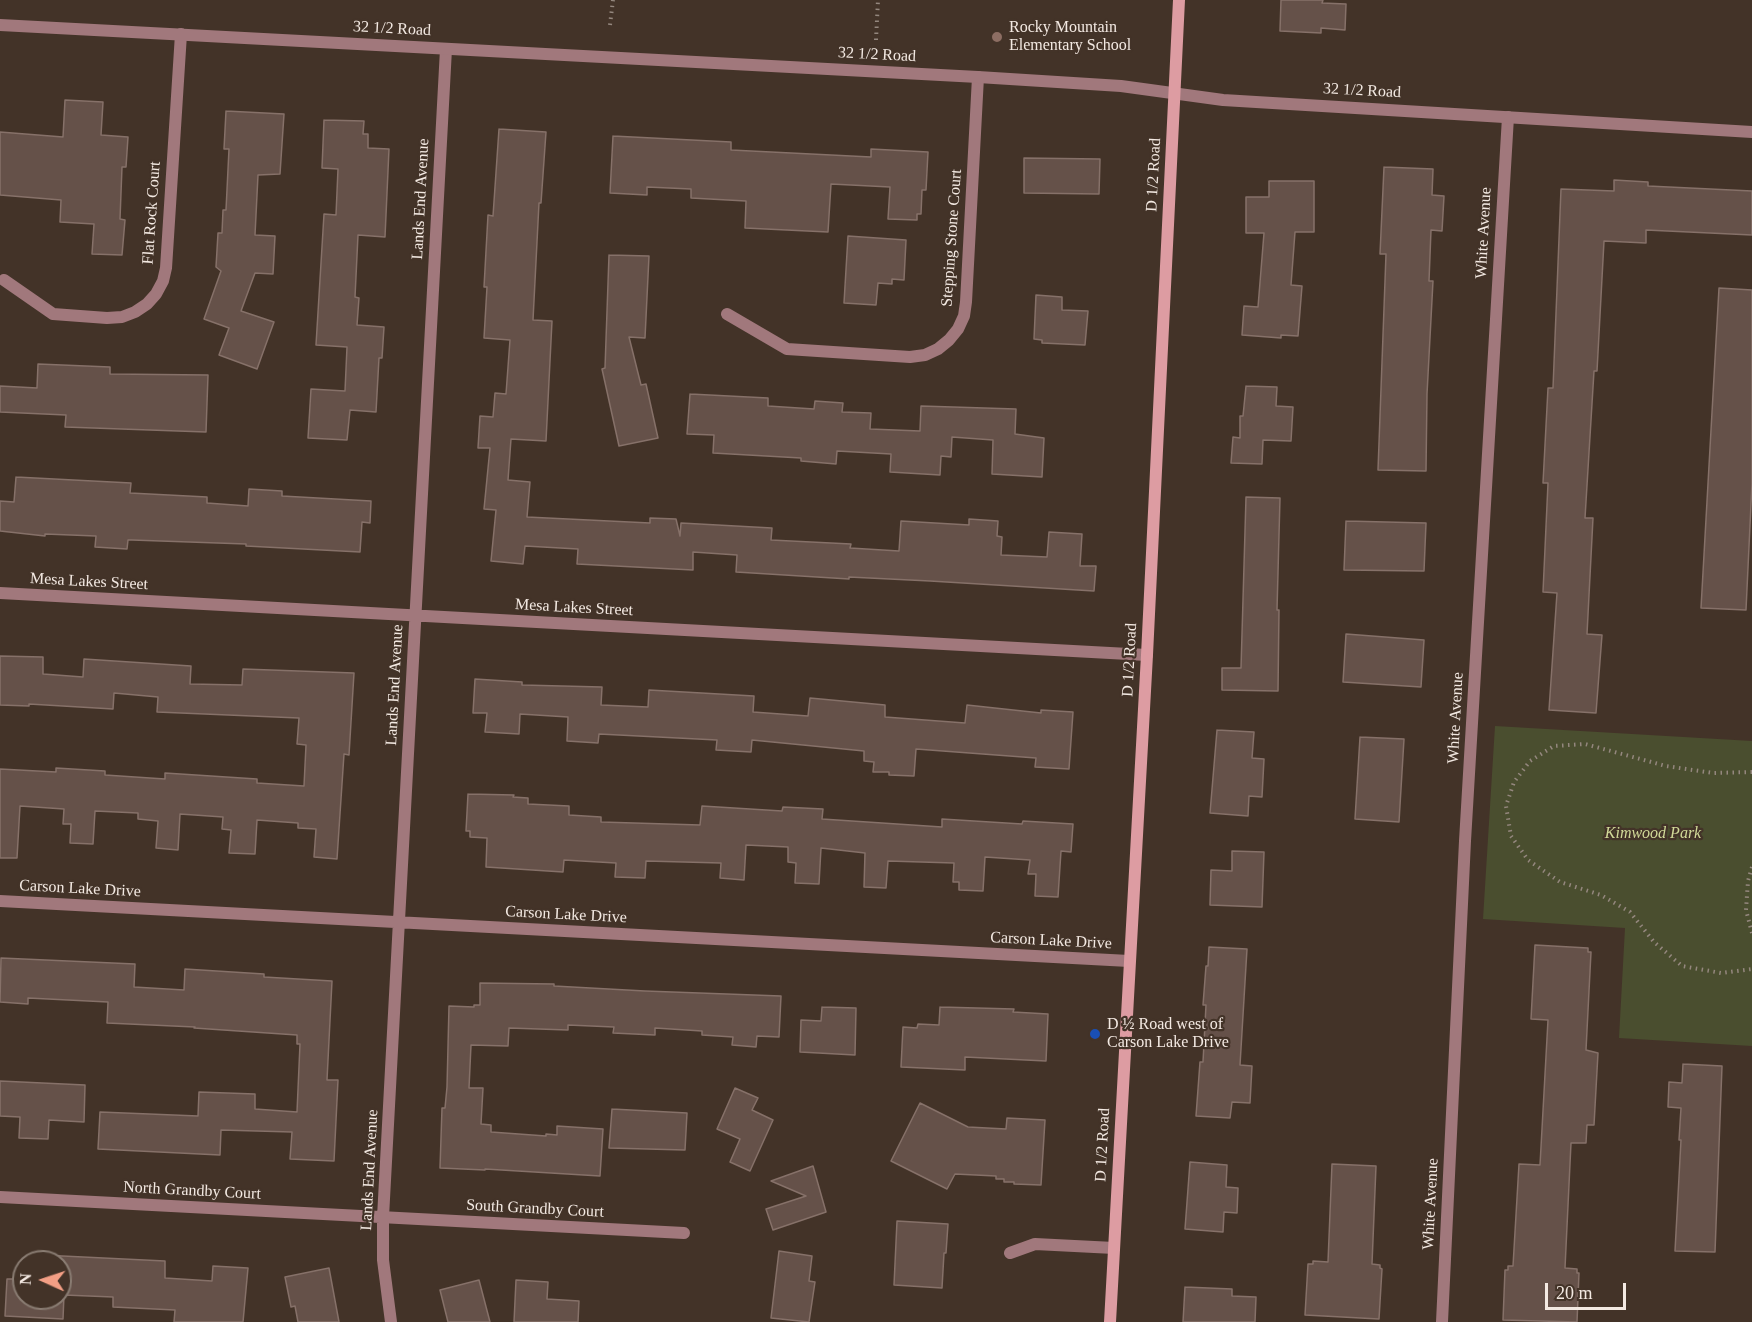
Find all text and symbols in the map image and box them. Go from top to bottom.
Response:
street label: 32 1/2 Road [352,17,432,41]
place label: Rocky Mountain Elementary School [1009,18,1131,56]
marker: Rocky Mountain Elementary School [990,30,1004,44]
street label: 32 1/2 Road [837,43,917,67]
street label: 32 1/2 Road [1322,79,1402,103]
street label: Lands End Avenue [408,138,434,260]
street label: D 1/2 Road [1142,138,1166,212]
street label: Flat Rock Court [139,161,165,265]
street label: Stepping Stone Court [938,169,966,307]
street label: White Avenue [1472,187,1496,279]
street label: Mesa Lakes Street [29,569,149,595]
street label: Mesa Lakes Street [514,595,634,621]
street label: D 1/2 Road [1118,623,1142,697]
street label: Lands End Avenue [382,624,408,746]
street label: White Avenue [1444,672,1468,764]
park label: Kimwood Park [1605,824,1701,844]
street label: Carson Lake Drive [19,876,141,902]
street label: Carson Lake Drive [505,902,627,928]
street label: Carson Lake Drive [990,928,1112,954]
place label: D ½ Road west of Carson Lake Drive [1107,1015,1229,1053]
marker: D ½ Road west of Carson Lake Drive [1088,1027,1102,1041]
street label: D 1/2 Road [1091,1108,1115,1182]
street label: Lands End Avenue [357,1109,383,1231]
street label: White Avenue [1419,1158,1443,1250]
street label: North Grandby Court [123,1178,261,1204]
street label: South Grandby Court [466,1196,604,1222]
north arrow [12,1250,72,1310]
scale bar [1548,1271,1629,1309]
text: N [17,1273,34,1285]
text: 20 m [1556,1283,1593,1303]

